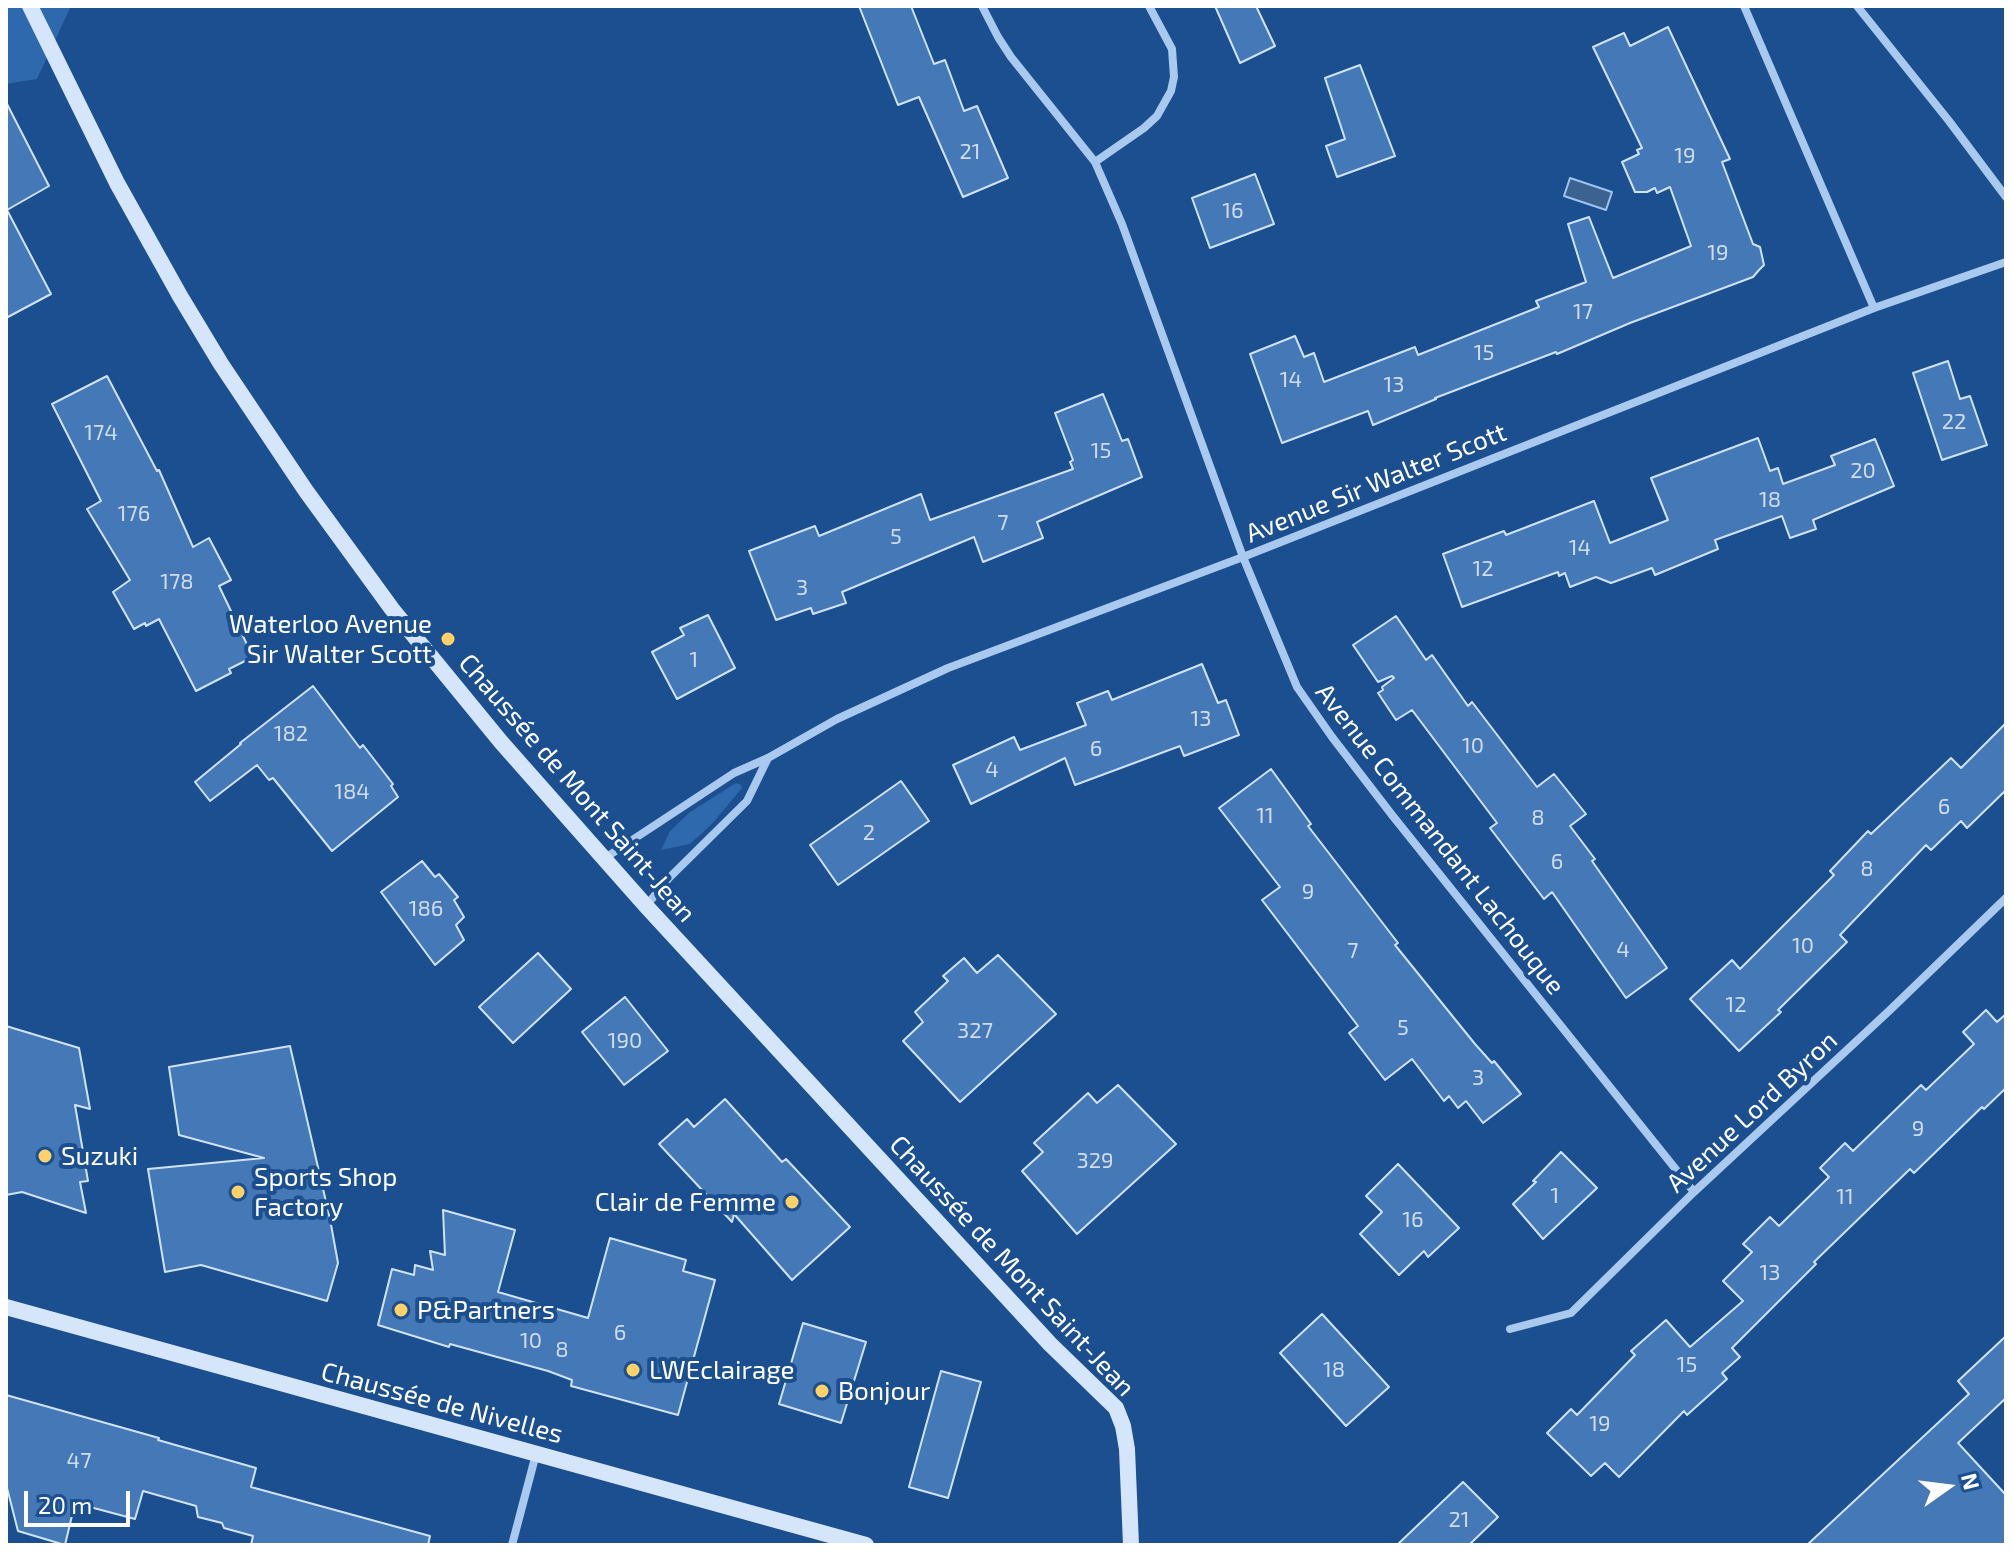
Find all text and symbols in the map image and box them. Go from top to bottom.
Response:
house number: 21 [959,139,981,165]
house number: 19 [1674,143,1696,169]
house number: 16 [1222,198,1244,224]
house number: 19 [1707,240,1729,266]
house number: 17 [1573,299,1593,325]
house number: 15 [1474,340,1494,366]
house number: 14 [1280,367,1302,393]
house number: 13 [1384,372,1404,398]
house number: 22 [1942,409,1966,435]
street label: Avenue Sir Walter Scott [1241,416,1511,550]
house number: 174 [84,420,118,446]
house number: 15 [1091,438,1111,464]
house number: 20 [1850,458,1876,484]
house number: 18 [1759,487,1781,513]
house number: 176 [118,501,150,527]
house number: 7 [997,510,1009,536]
house number: 5 [890,524,902,550]
house number: 14 [1569,535,1591,561]
house number: 12 [1472,556,1494,582]
house number: 178 [160,569,194,595]
house number: 3 [796,575,808,601]
place label: Waterloo Avenue Sir Walter Scott [229,608,432,670]
marker: Waterloo Avenue Sir Walter Scott [439,630,457,648]
street label: Chaussée de Mont Saint-Jean [452,647,702,929]
house number: 1 [690,647,698,673]
street label: Avenue Commandant Lachouque [1309,677,1571,1001]
house number: 13 [1191,706,1211,732]
house number: 182 [274,721,308,747]
house number: 10 [1462,733,1484,759]
house number: 6 [1090,736,1102,762]
house number: 4 [985,757,999,783]
house number: 184 [334,779,370,805]
house number: 6 [1938,794,1950,820]
house number: 11 [1256,803,1274,829]
house number: 8 [1531,805,1545,831]
house number: 2 [863,820,875,846]
house number: 6 [1551,849,1563,875]
house number: 8 [1860,856,1874,882]
house number: 9 [1302,879,1314,905]
house number: 186 [409,896,443,922]
house number: 10 [1792,933,1814,959]
house number: 4 [1616,937,1630,963]
house number: 7 [1347,938,1359,964]
house number: 12 [1725,992,1747,1018]
house number: 5 [1397,1015,1409,1041]
house number: 327 [957,1018,993,1044]
street label: Avenue Lord Byron [1660,1025,1844,1199]
house number: 190 [608,1028,642,1054]
house number: 3 [1472,1065,1484,1091]
house number: 9 [1912,1116,1924,1142]
street label: Chaussée de Mont Saint-Jean [883,1129,1141,1403]
place label: Suzuki [61,1140,138,1172]
marker: Suzuki [36,1147,54,1165]
house number: 329 [1076,1148,1114,1174]
place label: Sports Shop Factory [254,1161,397,1222]
marker: Sports Shop Factory [229,1183,247,1201]
house number: 1 [1551,1183,1559,1209]
house number: 11 [1836,1184,1854,1210]
place label: Clair de Femme [595,1186,776,1218]
marker: Clair de Femme [783,1193,801,1211]
house number: 16 [1402,1207,1424,1233]
house number: 13 [1760,1260,1780,1286]
place label: P&Partners [417,1294,555,1326]
marker: P&Partners [392,1301,410,1319]
house number: 6 [614,1320,626,1346]
house number: 10 [520,1328,542,1354]
house number: 8 [555,1337,569,1363]
house number: 15 [1677,1352,1697,1378]
place label: LWEclairage [649,1354,795,1386]
street label: Chaussée de Nivelles [318,1356,566,1450]
house number: 18 [1323,1357,1345,1383]
marker: LWEclairage [624,1361,642,1379]
place label: Bonjour [838,1375,931,1407]
marker: Bonjour [813,1382,831,1400]
house number: 19 [1589,1411,1611,1437]
north arrow [1908,1447,1988,1527]
house number: 47 [67,1448,91,1474]
text: N [1957,1470,1986,1492]
scale bar [28,1475,134,1525]
text: 20 m [38,1490,92,1519]
house number: 21 [1448,1507,1470,1533]

